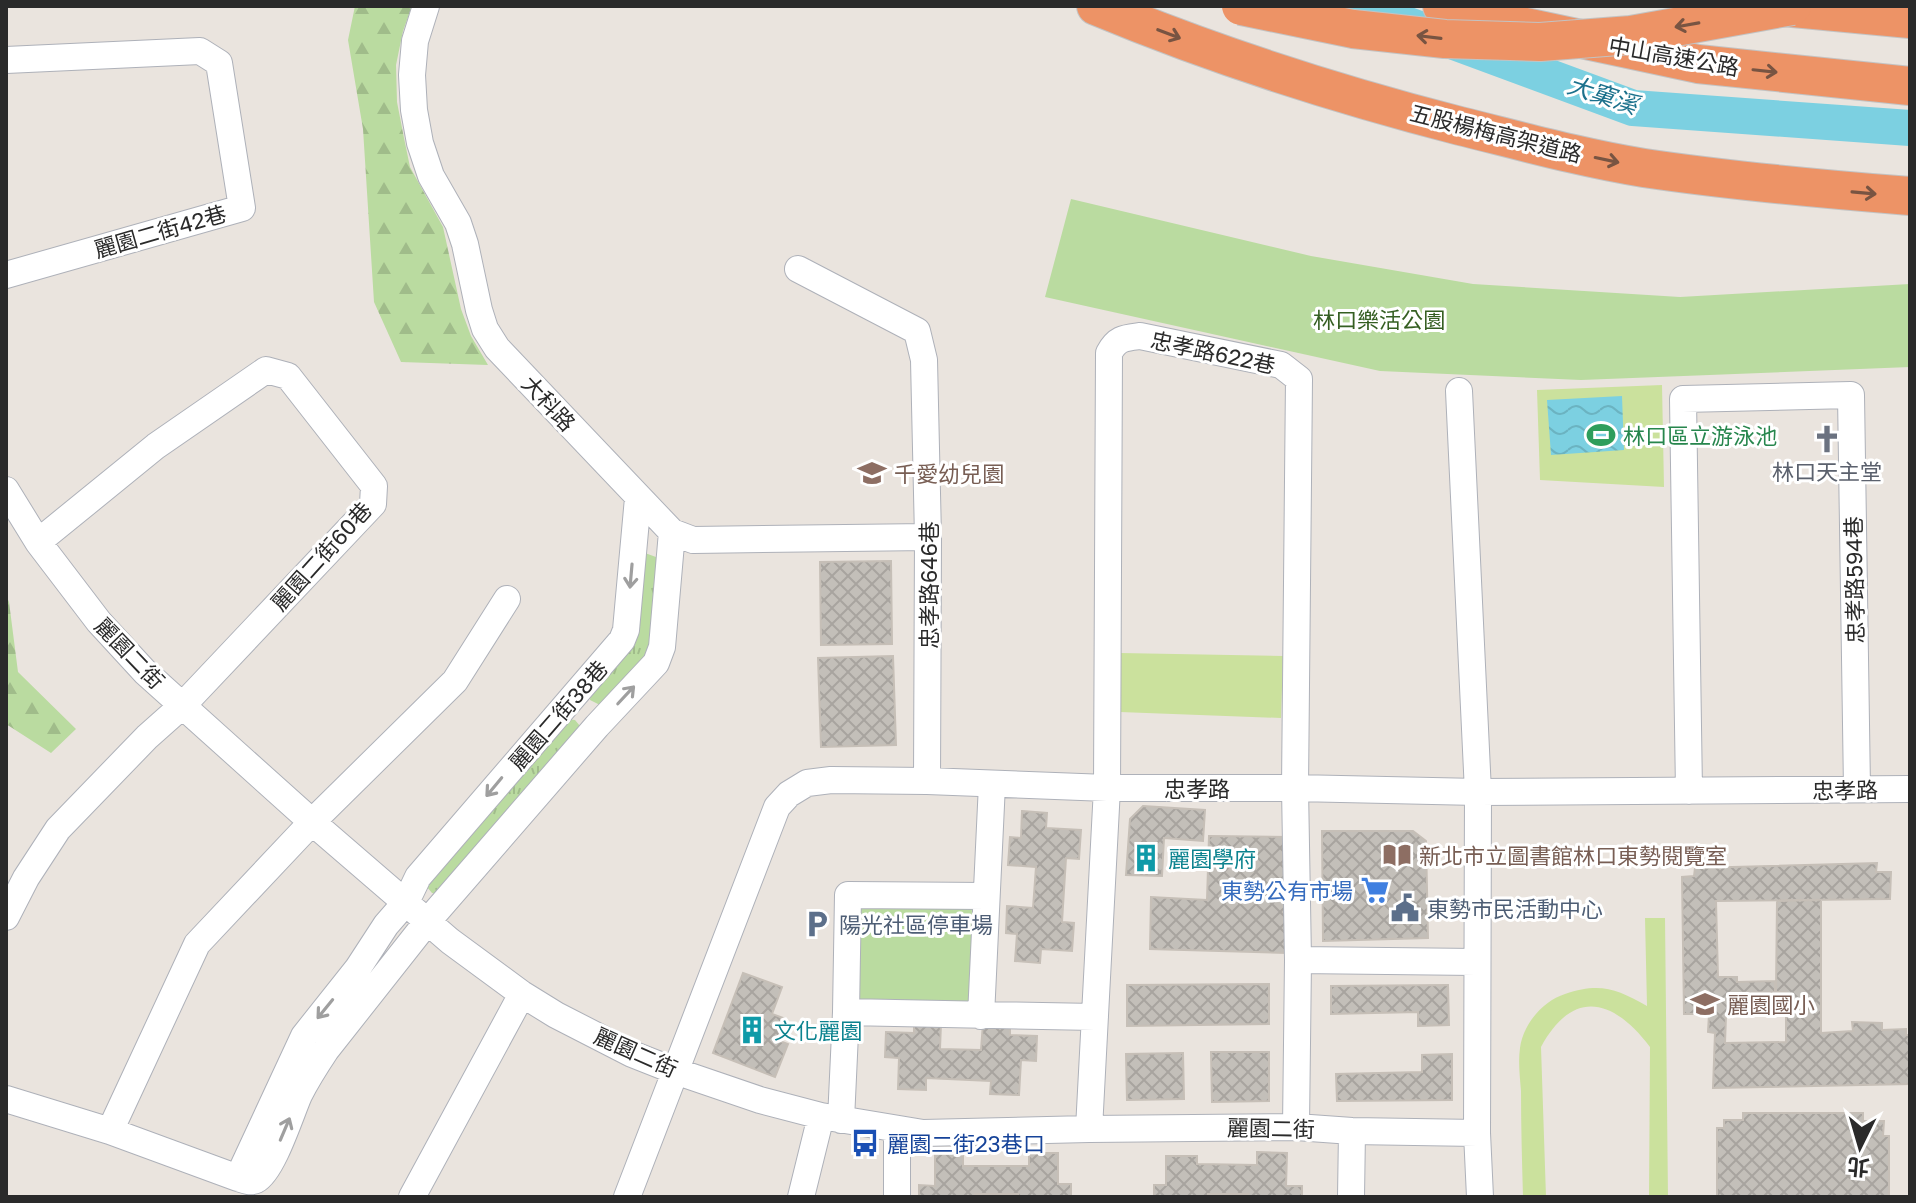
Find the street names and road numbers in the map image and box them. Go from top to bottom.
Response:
street label: 中山高速公路 [1607,31,1741,81]
street label: 五股楊梅高架道路 [1407,99,1585,167]
street label: 麗園二街42巷 [91,199,229,263]
street label: 忠孝路622巷 [1148,326,1278,378]
street label: 大科路 [517,370,581,436]
street label: 麗園二街60巷 [265,496,377,616]
street label: 忠孝路594巷 [1839,516,1869,644]
street label: 忠孝路646巷 [915,521,942,649]
street label: 麗園二街 [90,612,170,694]
street label: 麗園二街38巷 [503,655,613,775]
street label: 忠孝路 [1164,775,1230,802]
street label: 忠孝路 [1812,776,1878,804]
street label: 麗園二街 [590,1022,682,1082]
street label: 麗園二街 [1227,1114,1315,1142]

